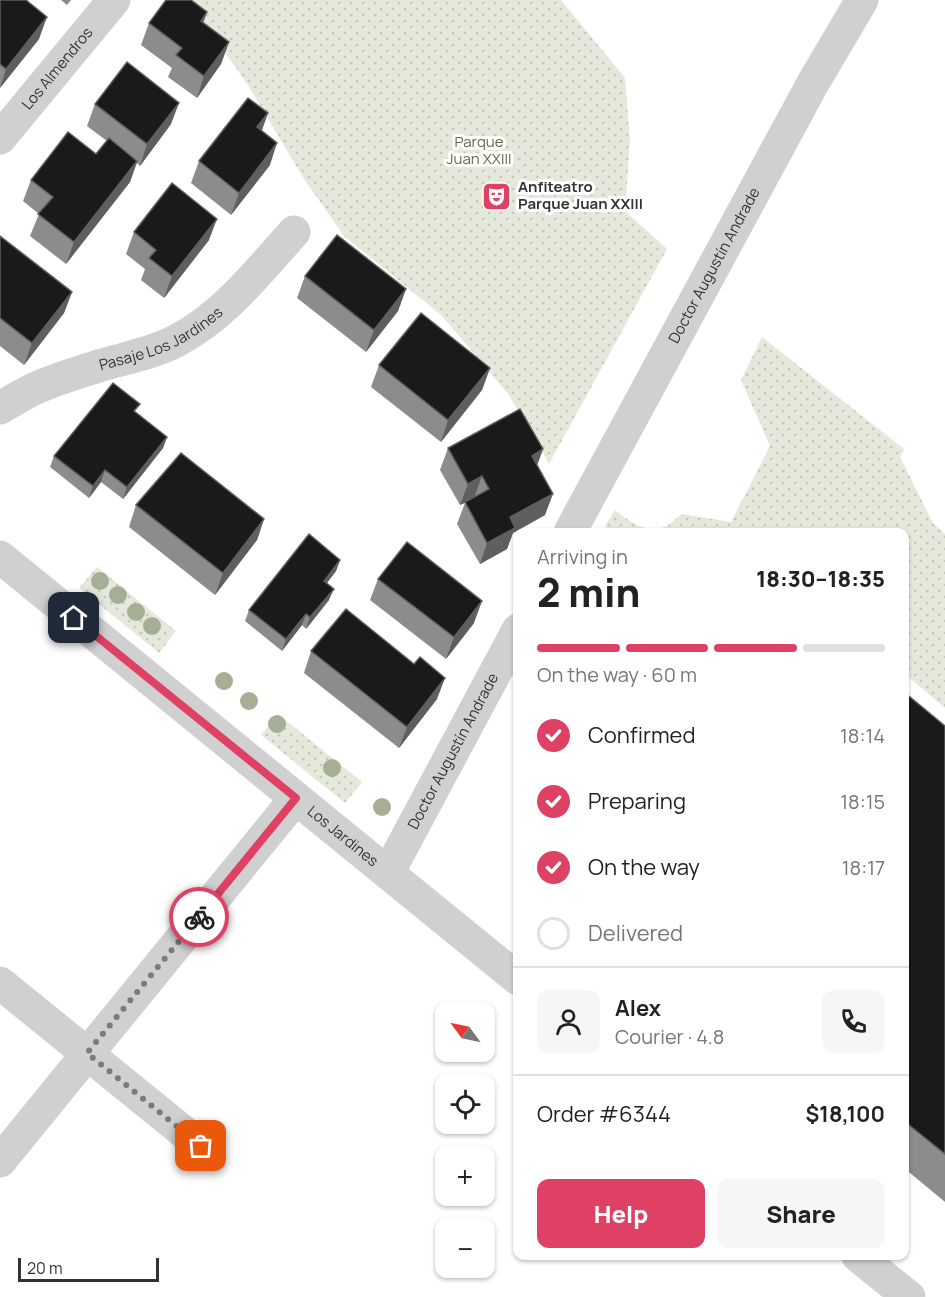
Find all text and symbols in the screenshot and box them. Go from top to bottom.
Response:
street label: Los Almendros [17,22,97,114]
park label: Parque Juan XXIII [447,131,511,169]
place label: Anfiteatro Parque Juan XXIII [518,176,643,214]
theatre icon: Anfiteatro Parque Juan XXIII [481,180,513,212]
street label: Doctor Augustín Andrade [663,183,765,347]
street label: Pasaje Los Jardines [97,302,227,375]
text: Arriving in [537,543,628,570]
text: 18:30–18:35 [756,564,885,594]
text: 2 min [537,565,640,619]
pin [48,592,99,643]
icon: home [57,601,90,634]
text: On the way · 60 m [537,661,697,688]
street label: Doctor Augustín Andrade [402,669,503,833]
icon: check [537,719,570,752]
text: Confirmed [588,720,696,750]
text: 18:14 [840,722,885,749]
icon: check [537,785,570,818]
text: Preparing [588,786,686,816]
text: 18:15 [840,788,885,815]
street label: Los Jardines [303,801,383,871]
icon: check [537,851,570,884]
text: On the way [588,852,700,882]
text: 18:17 [842,854,885,881]
courier [169,887,229,947]
icon: bike [183,901,216,934]
text: Delivered [588,918,683,948]
button: person [537,990,600,1053]
button: phone [822,990,885,1053]
text: Alex [615,993,661,1023]
north arrow [435,1002,495,1062]
map controls [435,1002,495,1278]
text: Courier · 4.8 [615,1023,724,1050]
button: locate [435,1074,495,1134]
text: Order #6344 [537,1099,671,1129]
text: $18,100 [805,1099,885,1129]
pin [175,1120,226,1171]
icon: bag [184,1129,217,1162]
button: + [435,1146,495,1206]
button: Help [537,1179,705,1248]
button: Share [717,1179,885,1248]
button: − [435,1218,495,1278]
scale bar [18,1255,159,1282]
text: 20 m [27,1257,63,1279]

